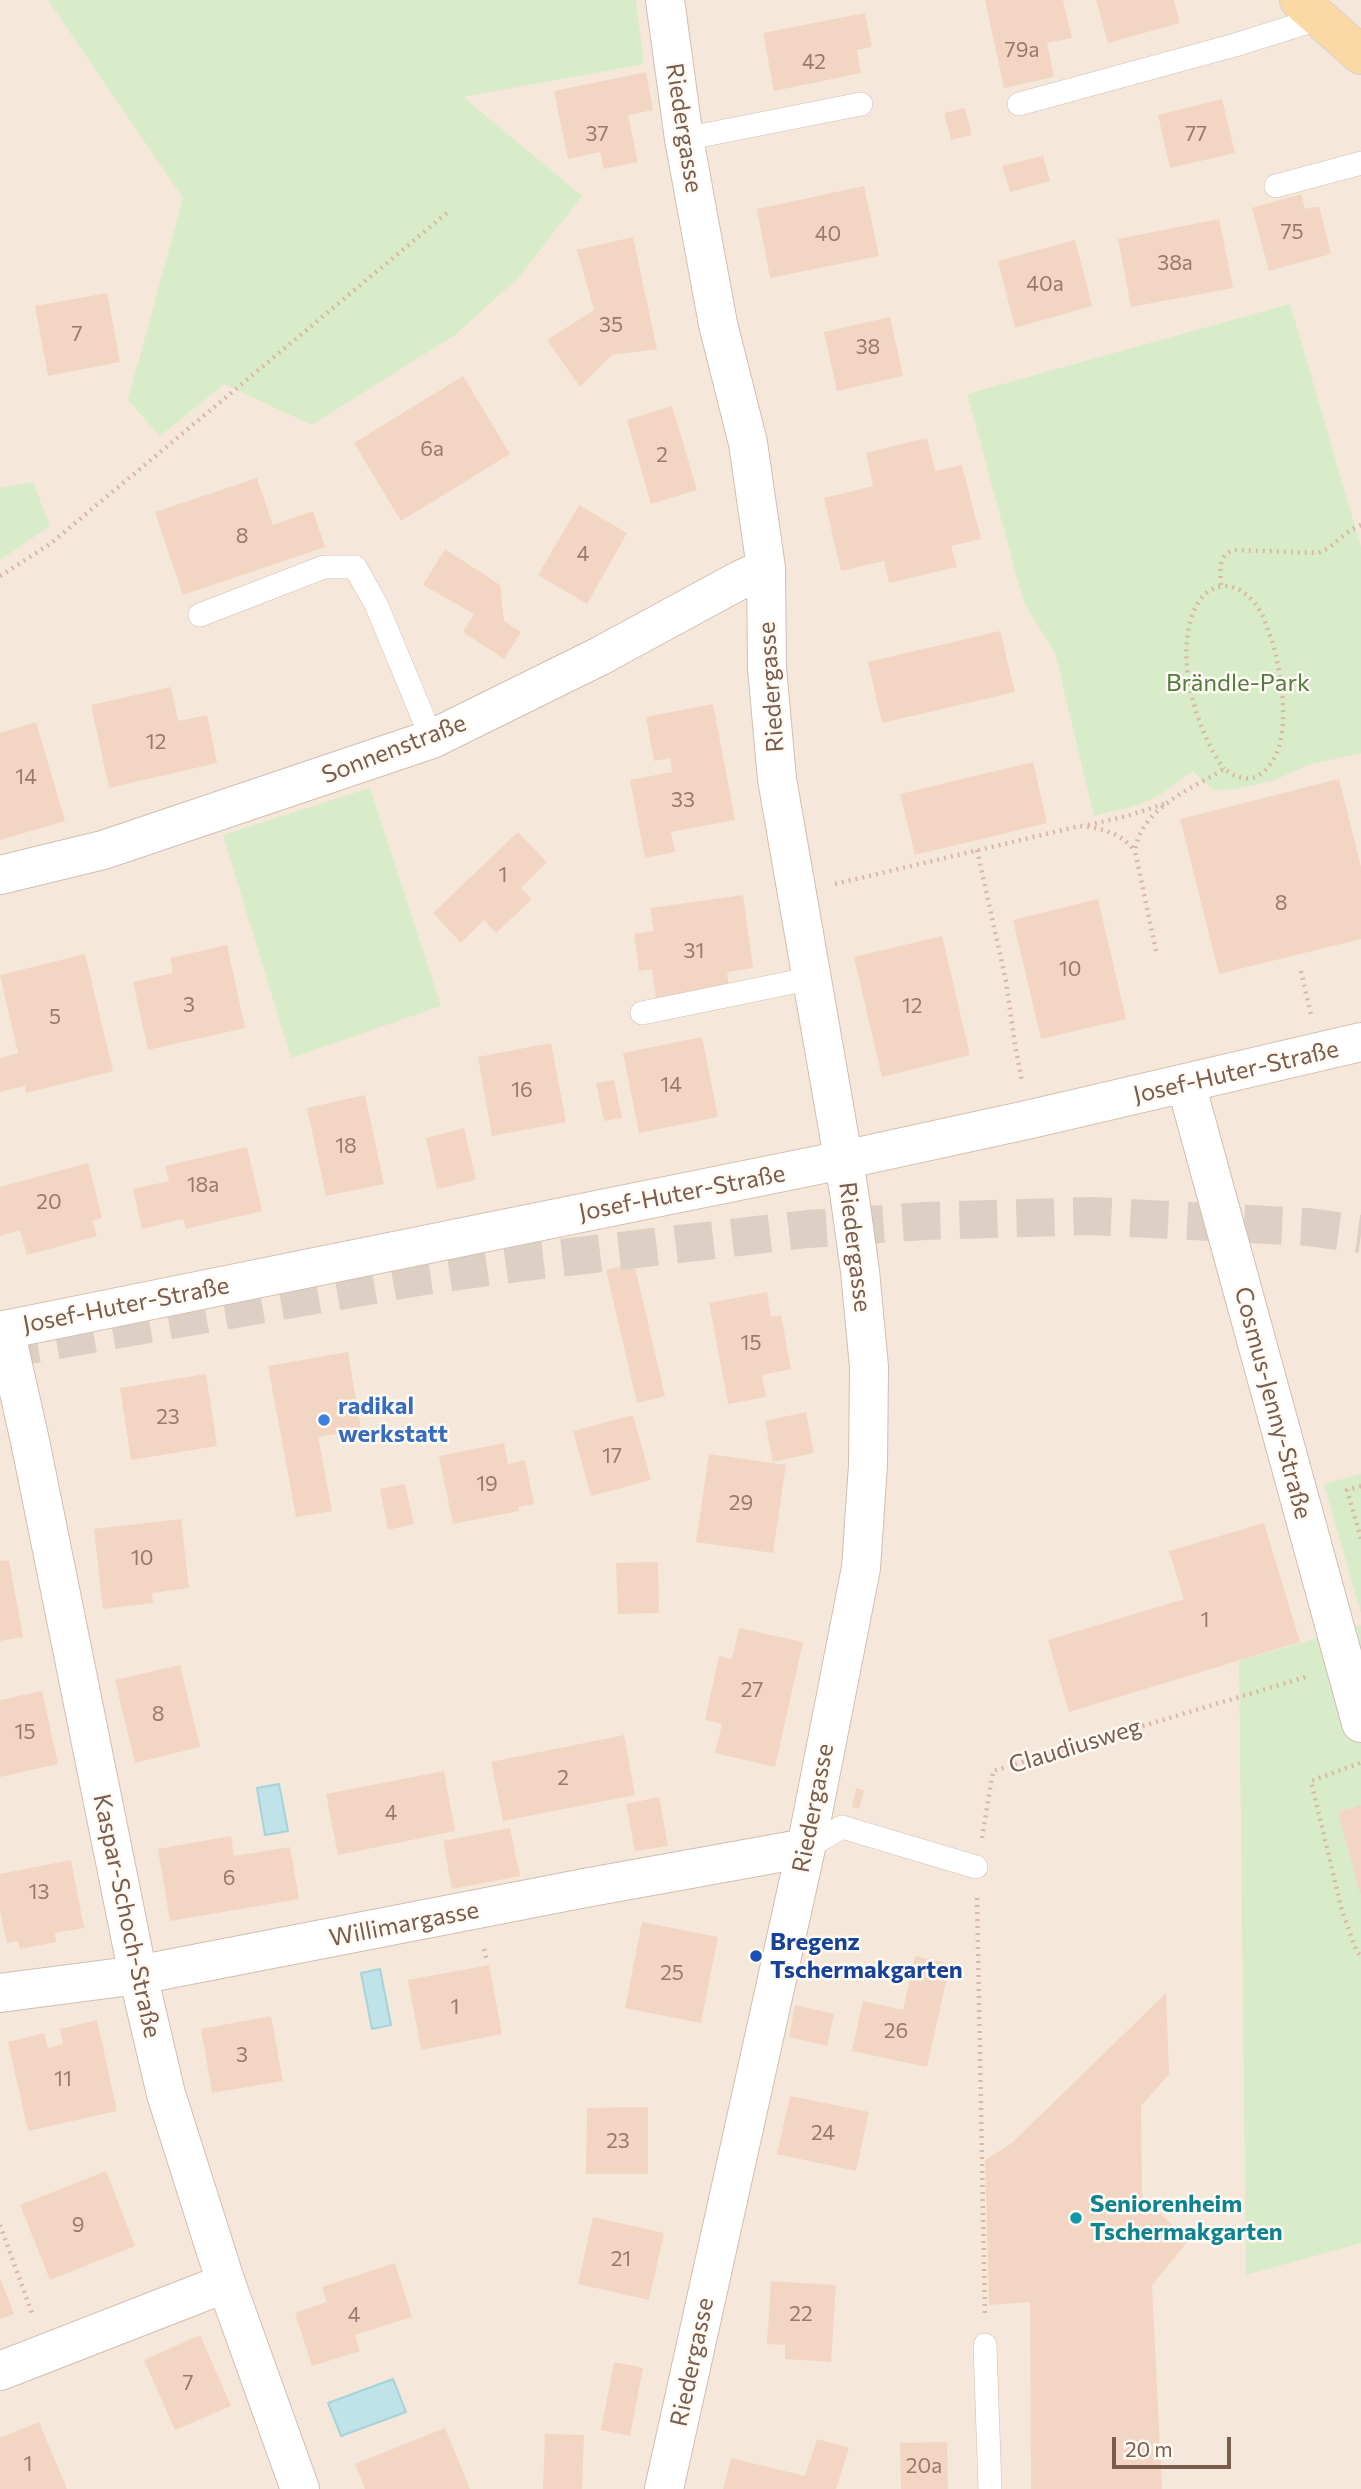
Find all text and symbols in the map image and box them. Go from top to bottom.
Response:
house number: 79a [1005,37,1039,63]
house number: 42 [802,49,826,75]
street label: Riedergasse [660,61,708,195]
house number: 37 [586,121,608,147]
house number: 77 [1185,121,1207,147]
house number: 75 [1280,219,1304,245]
house number: 40 [815,221,841,247]
house number: 38a [1157,250,1193,276]
house number: 40a [1026,271,1064,297]
house number: 35 [599,312,623,338]
house number: 7 [71,321,83,347]
house number: 38 [856,334,880,360]
house number: 6a [420,436,444,462]
house number: 2 [656,442,668,468]
house number: 8 [236,523,248,549]
house number: 4 [577,541,589,567]
street label: Riedergasse [752,621,790,753]
park label: Brändle-Park [1166,669,1310,697]
street label: Sonnenstraße [318,708,470,790]
house number: 12 [146,729,166,755]
house number: 14 [15,764,37,790]
house number: 33 [671,787,695,813]
house number: 1 [499,862,507,888]
house number: 8 [1275,890,1287,916]
house number: 31 [684,938,704,964]
house number: 10 [1059,956,1081,982]
house number: 3 [183,992,195,1018]
house number: 12 [902,993,922,1019]
house number: 5 [49,1004,61,1030]
street label: Josef-Huter-Straße [1131,1034,1341,1110]
house number: 14 [660,1072,682,1098]
house number: 16 [511,1077,533,1103]
house number: 18 [335,1133,357,1159]
street label: Josef-Huter-Straße [576,1159,788,1227]
house number: 18a [187,1172,219,1198]
street label: Riedergasse [833,1180,877,1314]
house number: 20 [36,1189,62,1215]
street label: Josef-Huter-Straße [20,1271,232,1339]
street label: Cosmus-Jenny-Straße [1228,1284,1318,1522]
house number: 15 [740,1330,762,1356]
place label: radikal werkstatt [338,1392,448,1448]
house number: 23 [156,1404,180,1430]
marker: radikal werkstatt [316,1412,332,1428]
house number: 17 [602,1443,622,1469]
house number: 19 [476,1471,498,1497]
house number: 29 [729,1490,753,1516]
house number: 10 [131,1545,153,1571]
house number: 1 [1201,1607,1209,1633]
house number: 27 [741,1677,763,1703]
house number: 8 [152,1701,164,1727]
street label: Claudiusweg [1005,1712,1145,1780]
house number: 15 [14,1719,36,1745]
street label: Riedergasse [786,1741,840,1875]
house number: 2 [557,1765,569,1791]
street label: Kaspar-Schoch-Straße [87,1791,167,2041]
house number: 4 [385,1800,397,1826]
house number: 6 [223,1865,235,1891]
house number: 13 [29,1879,49,1905]
street label: Willimargasse [327,1895,481,1953]
place label: Bregenz Tschermakgarten [770,1928,963,1984]
marker: Bregenz Tschermakgarten [748,1948,764,1964]
house number: 25 [660,1960,684,1986]
house number: 1 [451,1994,459,2020]
house number: 26 [884,2018,908,2044]
house number: 3 [236,2042,248,2068]
house number: 11 [54,2066,72,2092]
house number: 24 [811,2120,835,2146]
house number: 23 [606,2128,630,2154]
place label: Seniorenheim Tschermakgarten [1090,2190,1283,2246]
marker: Seniorenheim Tschermakgarten [1068,2210,1084,2226]
house number: 9 [72,2212,84,2238]
house number: 21 [611,2246,631,2272]
street label: Riedergasse [664,2295,720,2429]
house number: 22 [789,2301,813,2327]
house number: 4 [348,2302,360,2328]
house number: 7 [182,2370,194,2396]
scale bar [1116,2422,1235,2466]
text: 20 m [1125,2436,1173,2461]
house number: 1 [24,2451,32,2477]
house number: 20a [906,2453,942,2479]

